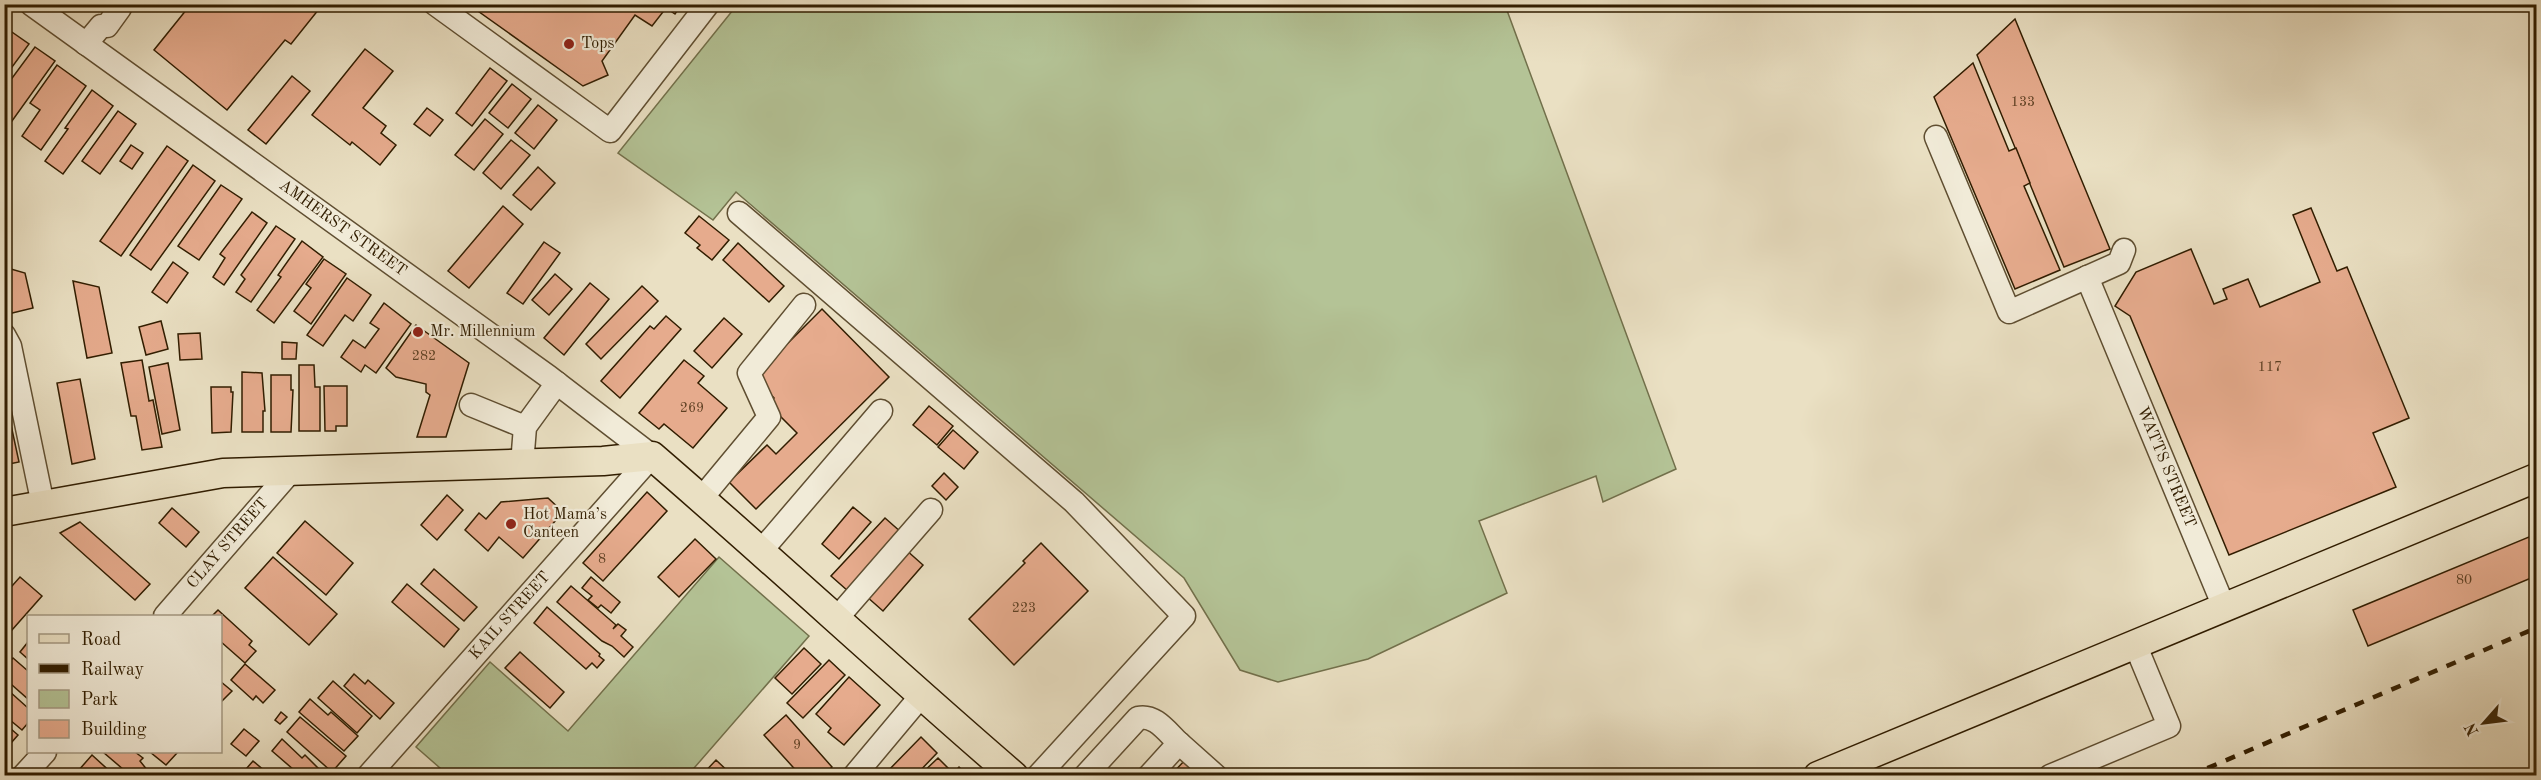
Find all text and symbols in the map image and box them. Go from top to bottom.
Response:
place label: Tops [581,36,615,52]
marker: Tops [562,37,576,51]
house number: 133 [2011,95,2035,109]
street label: AMHERST STREET [276,177,409,280]
place label: Mr. Millennium [430,324,536,340]
marker: Mr. Millennium [411,325,425,339]
house number: 282 [412,349,436,363]
house number: 117 [2258,360,2282,374]
house number: 269 [680,401,704,415]
street label: WATTS STREET [2134,404,2198,530]
street label: CLAY STREET [184,495,271,592]
place label: Hot Mama’s Canteen [523,507,607,541]
marker: Hot Mama’s Canteen [504,517,518,531]
house number: 8 [598,552,606,566]
street label: KAIL STREET [467,569,553,663]
house number: 80 [2456,573,2472,587]
house number: 223 [1012,601,1036,615]
legend [27,615,222,753]
text: Road [81,631,121,649]
text: Railway [81,661,144,679]
text: Park [81,691,118,709]
north arrow [2454,693,2514,753]
text: N [2462,719,2482,738]
text: Building [81,721,147,739]
house number: 9 [793,738,801,752]

